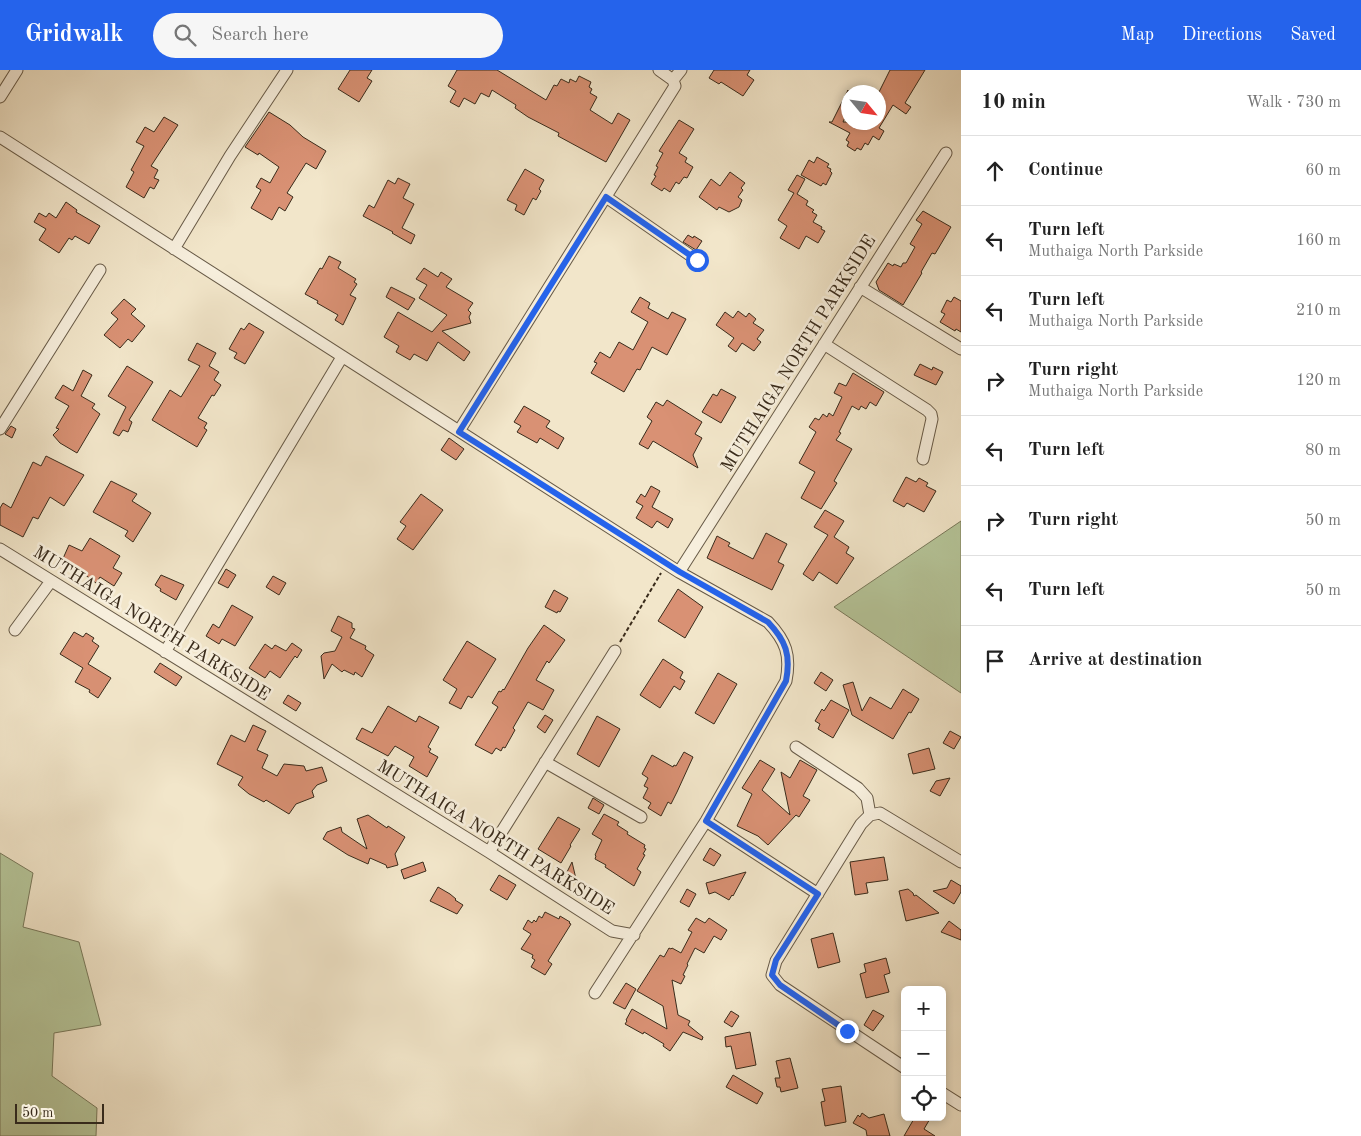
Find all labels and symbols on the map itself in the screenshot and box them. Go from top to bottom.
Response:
north arrow [841,85,886,130]
street label: MUTHAIGA NORTH PARKSIDE [718,232,879,475]
route start [686,249,709,272]
street label: MUTHAIGA NORTH PARKSIDE [30,543,273,704]
street label: MUTHAIGA NORTH PARKSIDE [374,757,617,918]
route end [836,1020,859,1043]
scale bar [15,1101,104,1124]

